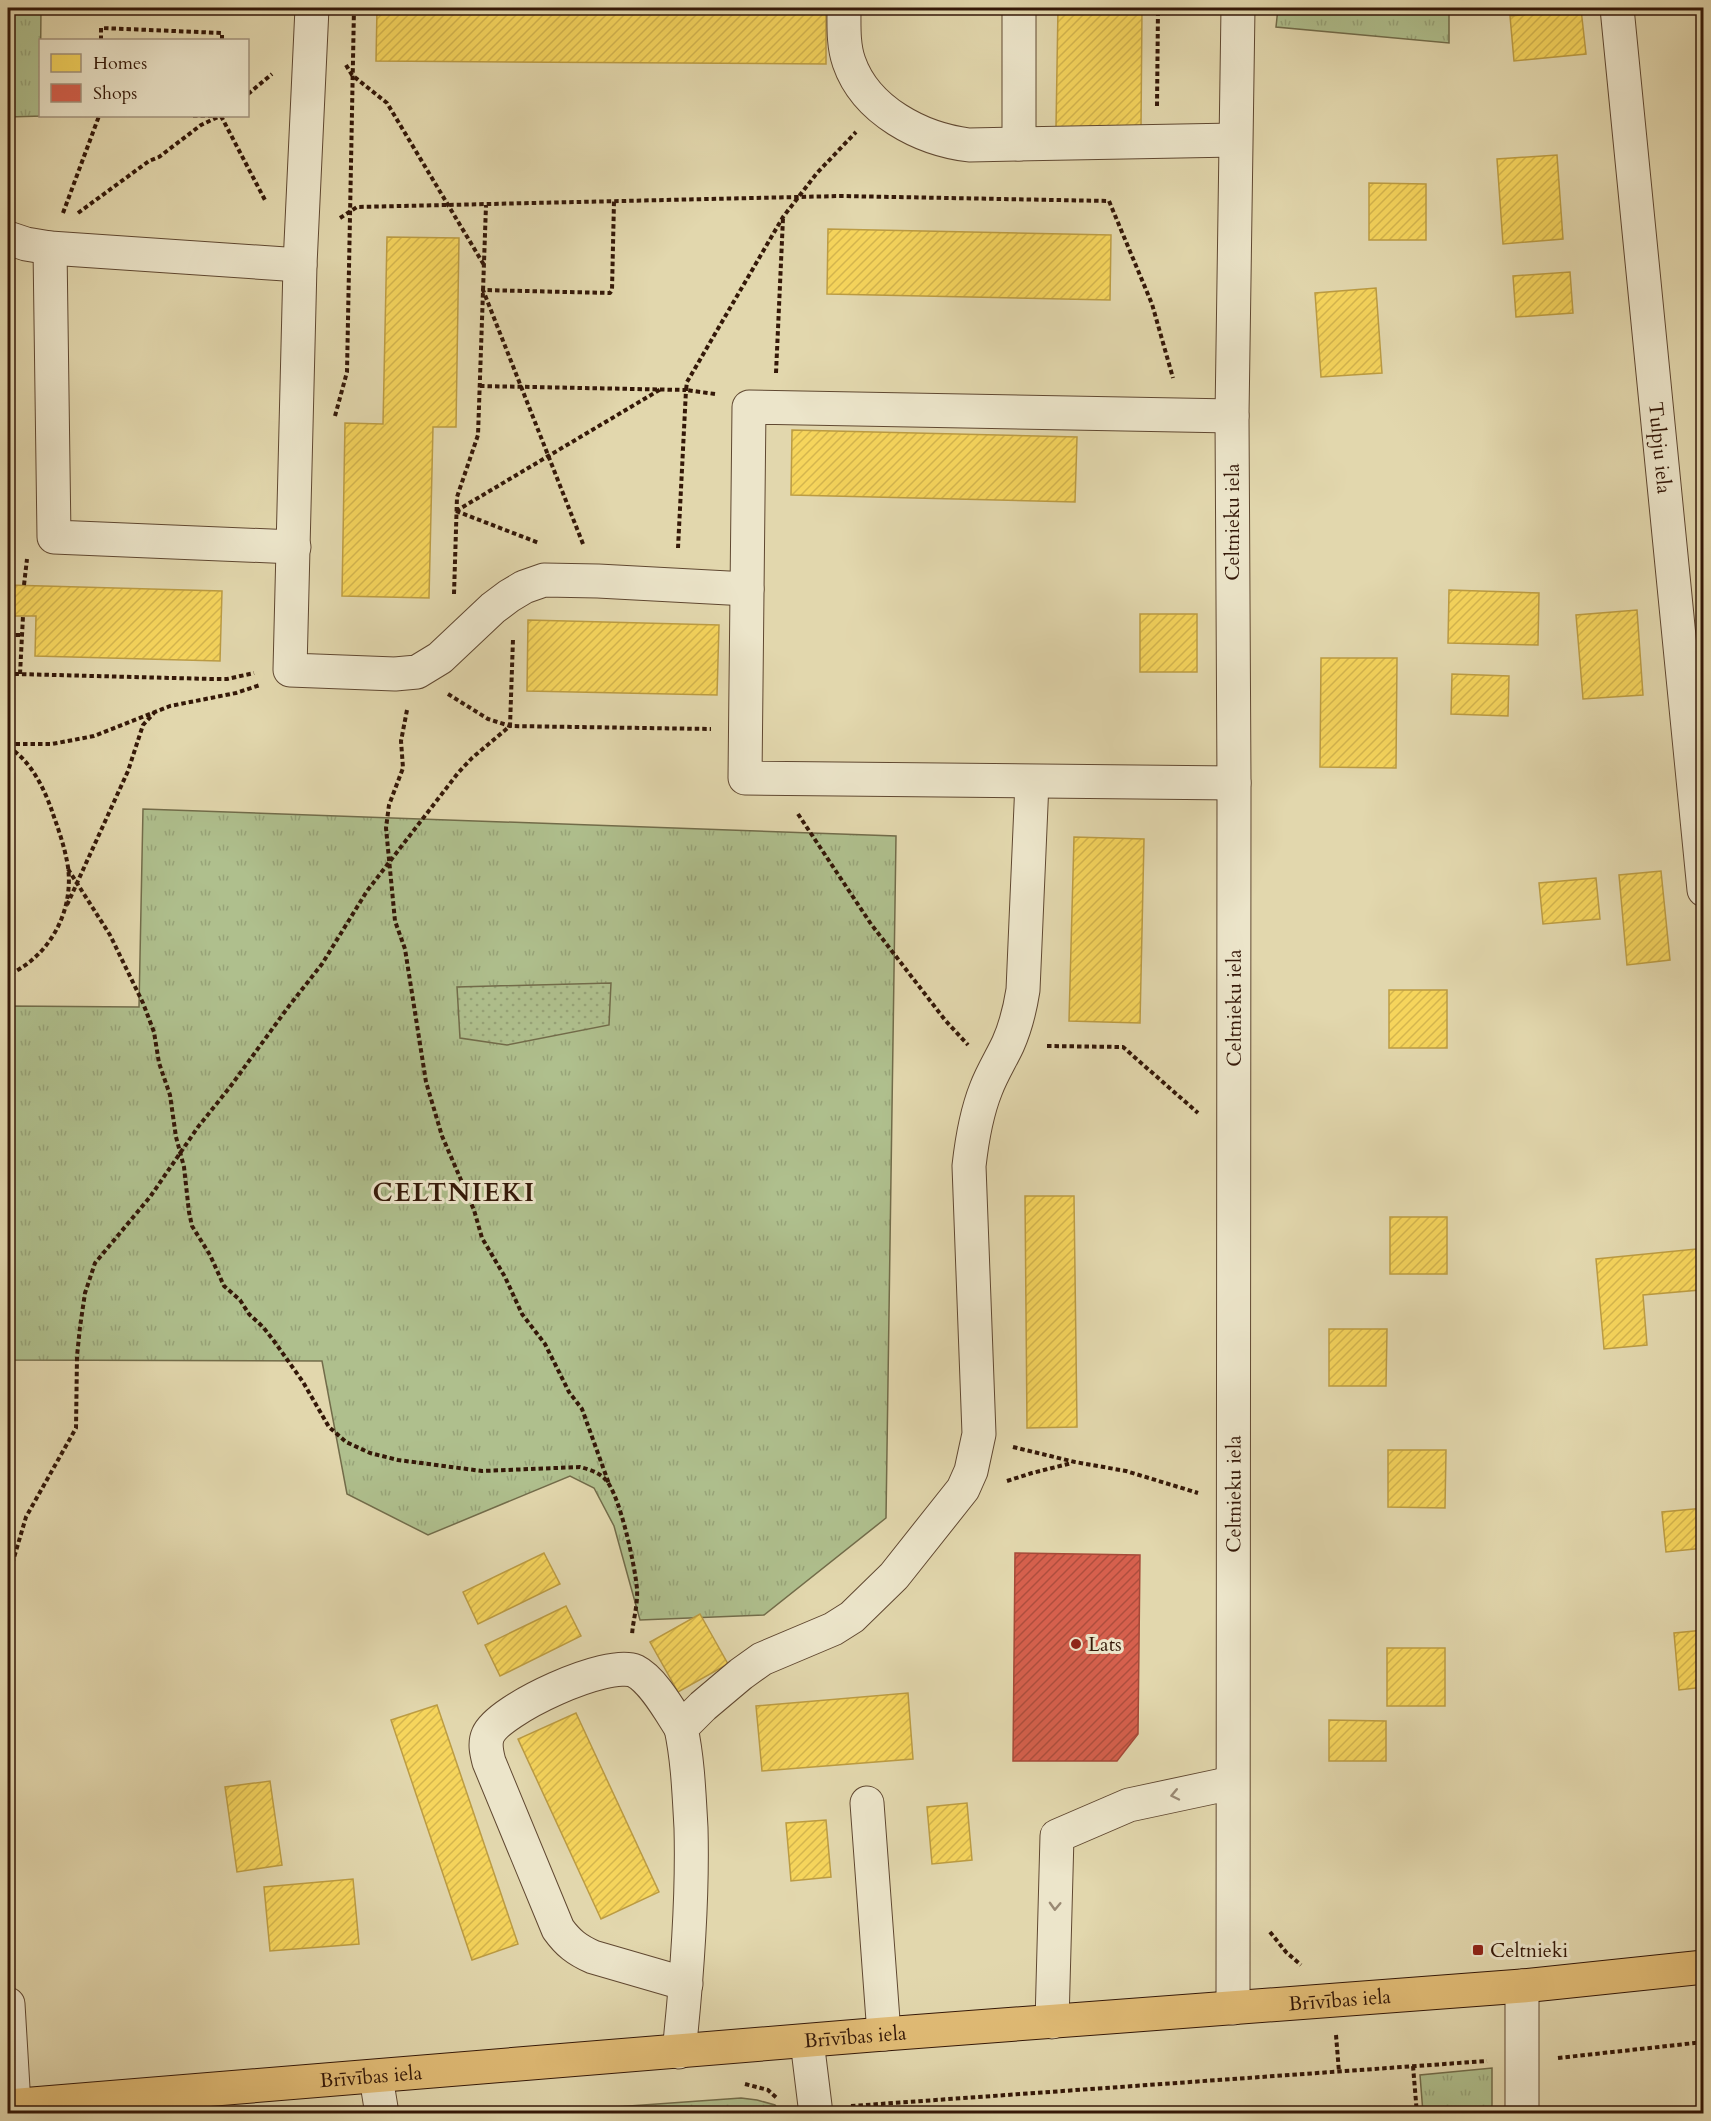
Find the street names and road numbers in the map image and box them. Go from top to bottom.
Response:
street label: Tulpju iela [1642,401,1678,495]
street label: Celtnieku iela [1219,463,1246,581]
street label: Celtnieku iela [1220,949,1247,1067]
street label: Celtnieku iela [1220,1435,1247,1553]
street label: Brīvības iela [1288,1982,1392,2017]
street label: Brīvības iela [803,2019,908,2054]
street label: Brīvības iela [318,2058,423,2094]

